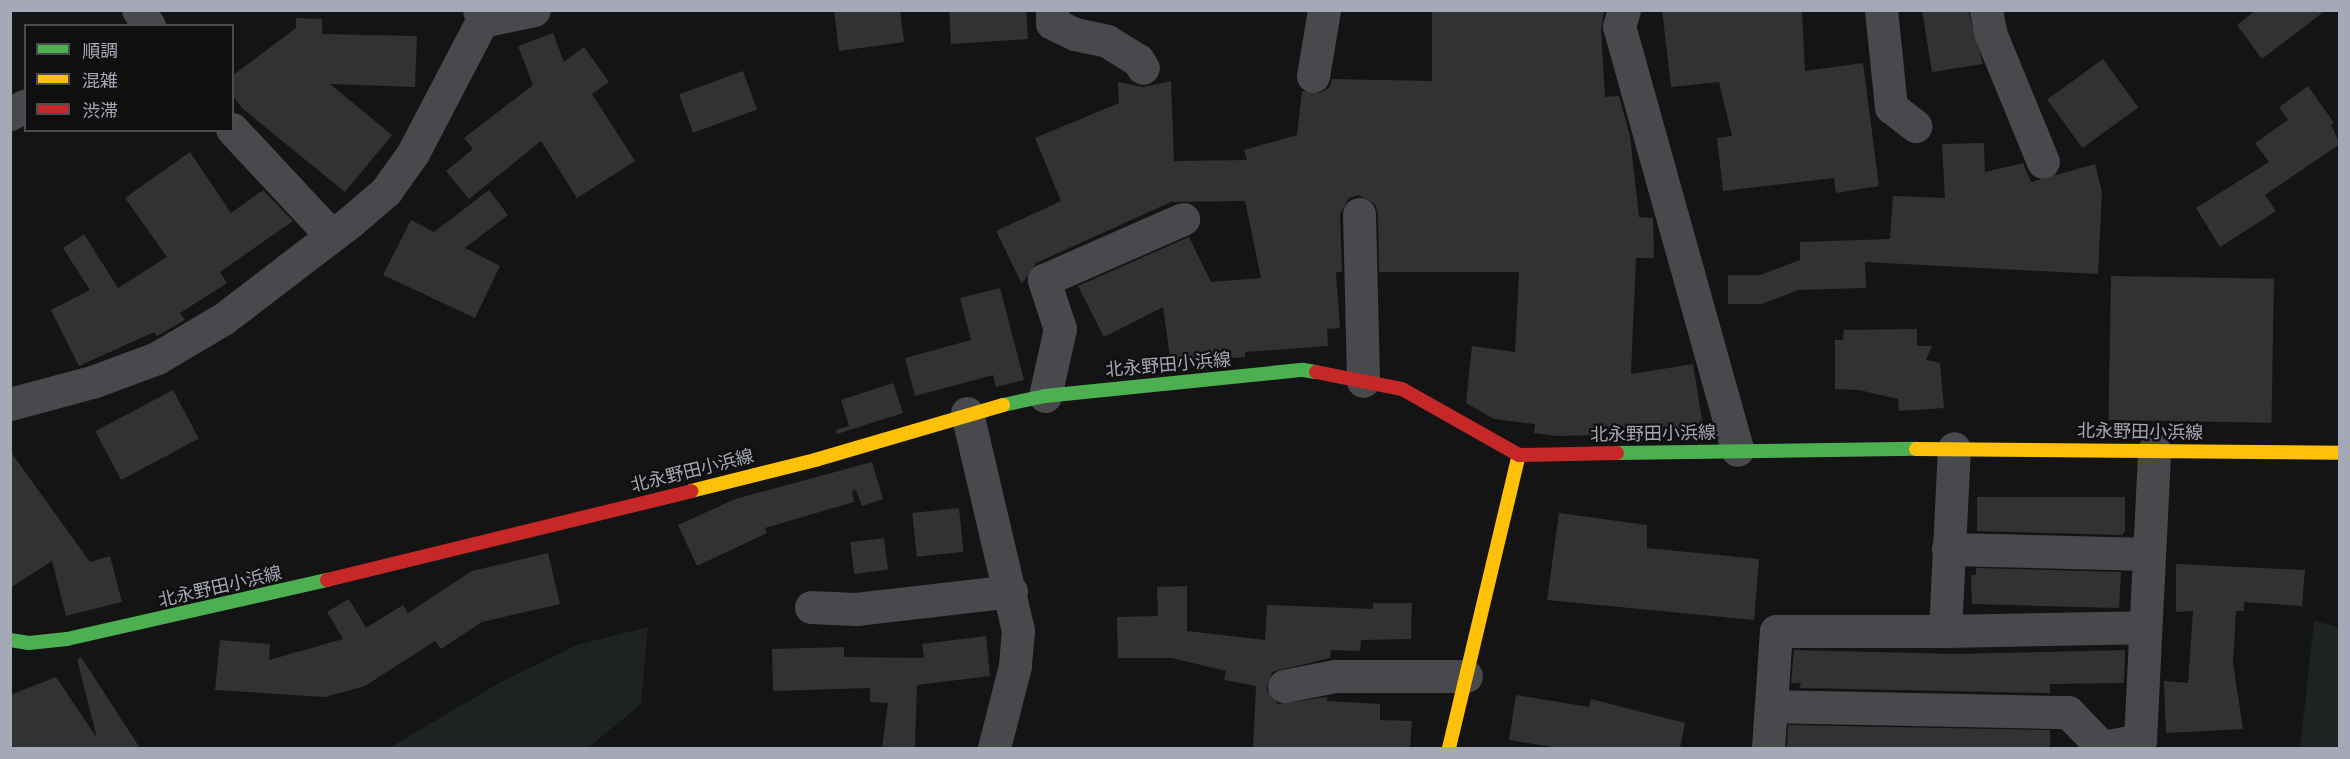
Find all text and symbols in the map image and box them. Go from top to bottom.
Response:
legend [24,24,234,132]
text: 順調 [82,38,118,62]
text: 混雑 [82,68,118,92]
text: 渋滞 [82,98,118,122]
street label: 北永野田小浜線 [1104,348,1232,380]
street label: 北永野田小浜線 [2077,419,2203,443]
street label: 北永野田小浜線 [1590,421,1716,445]
street label: 北永野田小浜線 [628,444,756,496]
street label: 北永野田小浜線 [156,561,284,611]

